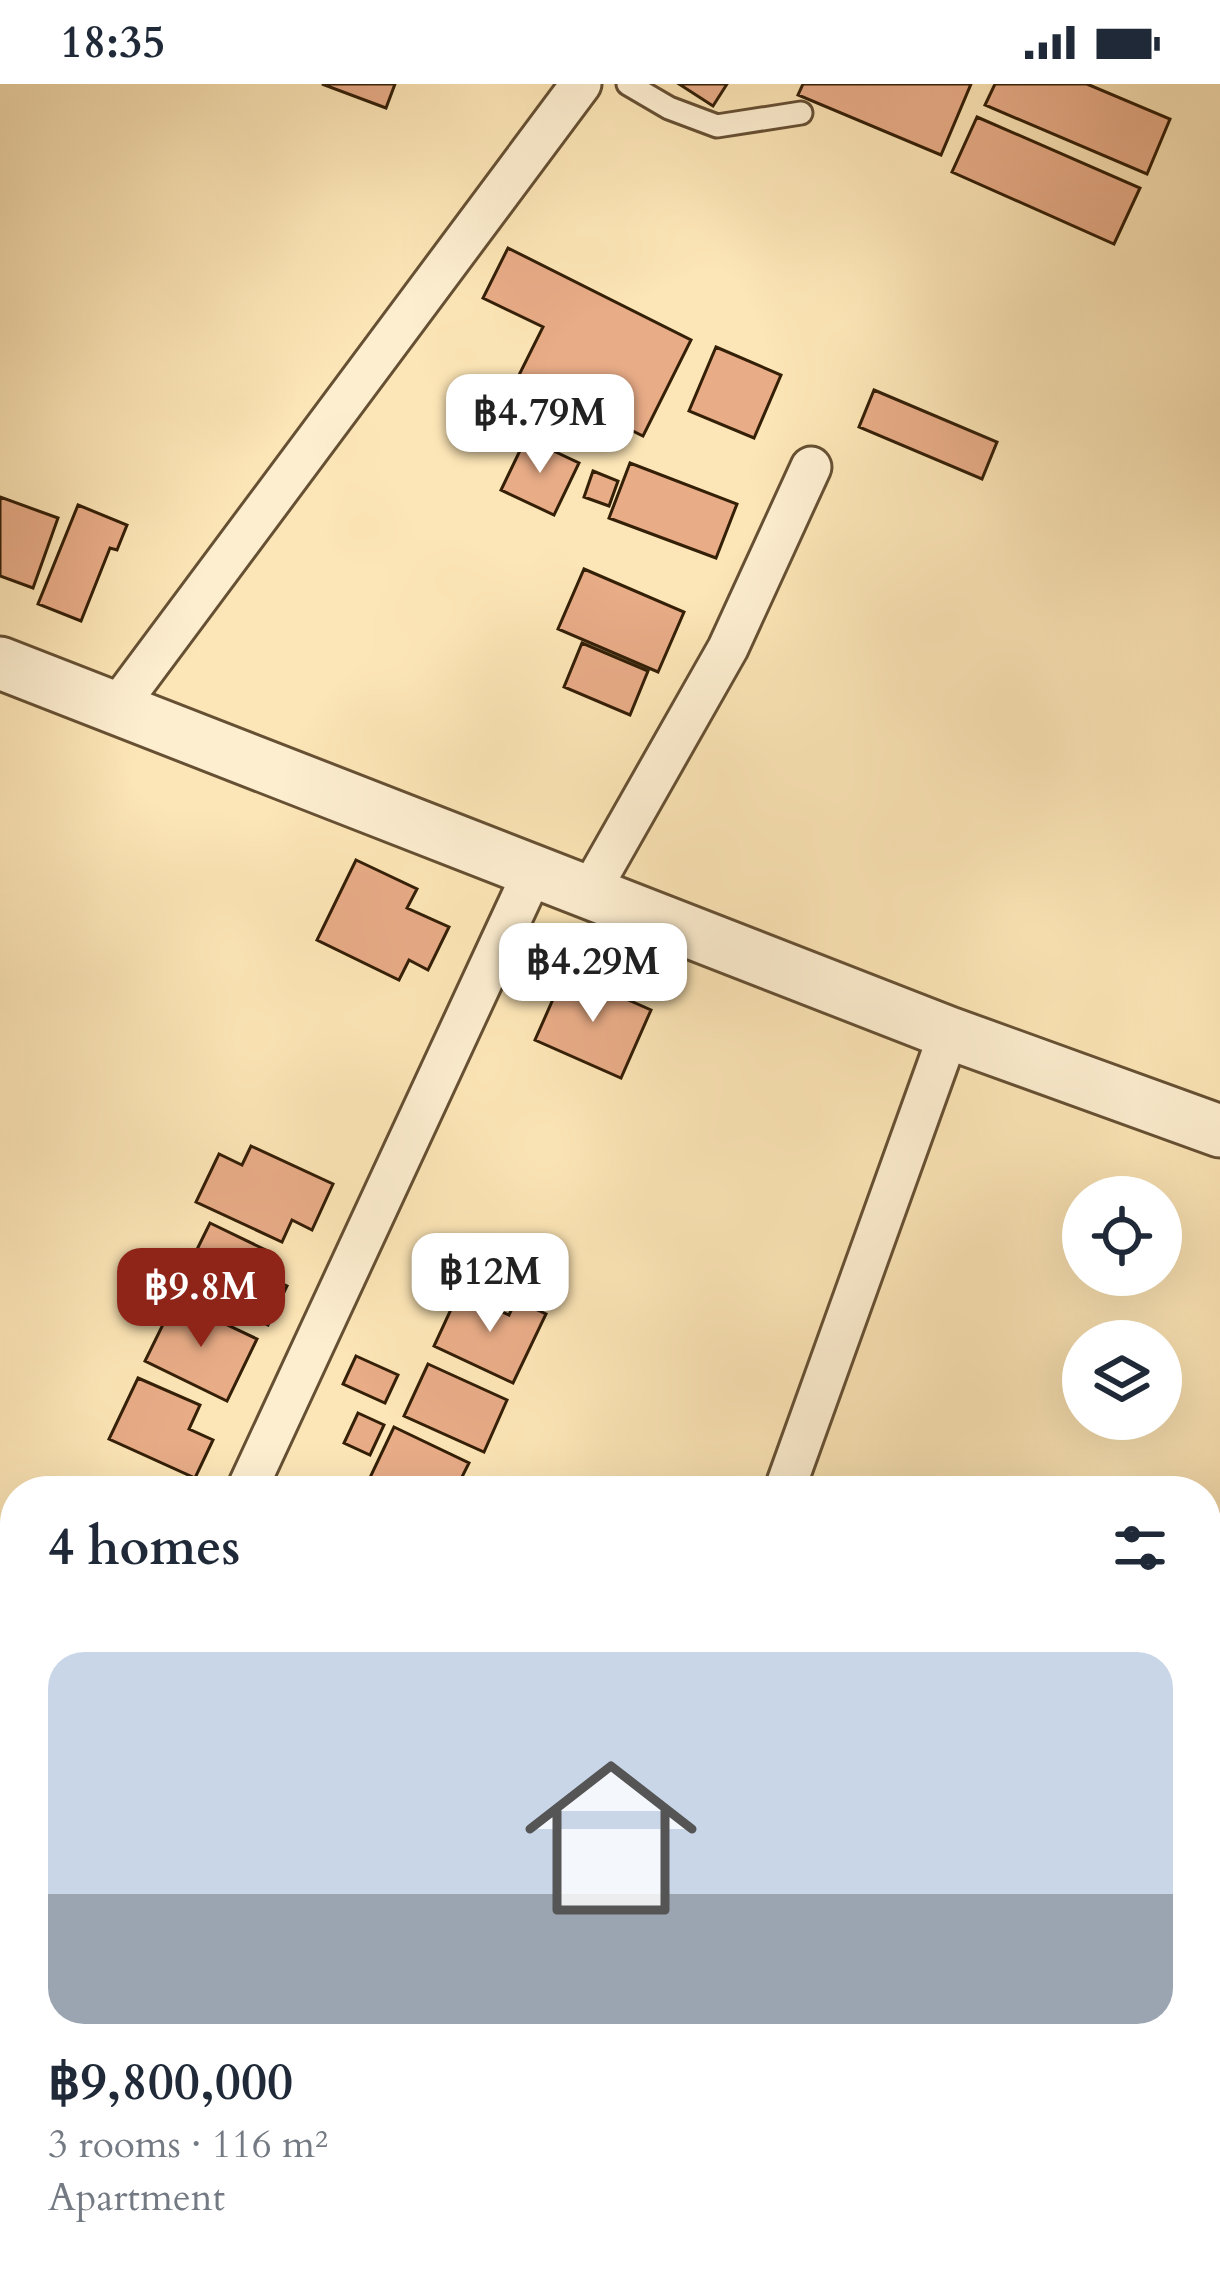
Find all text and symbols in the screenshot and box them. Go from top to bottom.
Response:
text: 18:35 [60,12,165,73]
pin: ฿4.79M [442,374,638,476]
text: ฿4.79M [473,386,607,439]
pin: ฿4.29M [495,923,691,1025]
text: ฿4.29M [526,935,660,988]
map controls [1062,1176,1182,1440]
button: locate [1062,1176,1182,1296]
pin: ฿12M [419,1233,561,1335]
text: ฿12M [439,1245,541,1298]
pin: ฿9.8M [117,1248,285,1350]
text: ฿9.8M [144,1260,258,1313]
button: layers [1062,1320,1182,1440]
text: 4 homes [48,1513,240,1583]
icon: filters [1107,1515,1173,1581]
icon: home [503,1730,719,1946]
text: ฿9,800,000 [48,2048,293,2118]
text: 3 rooms · 116 m² [48,2118,328,2171]
text: Apartment [48,2171,225,2224]

